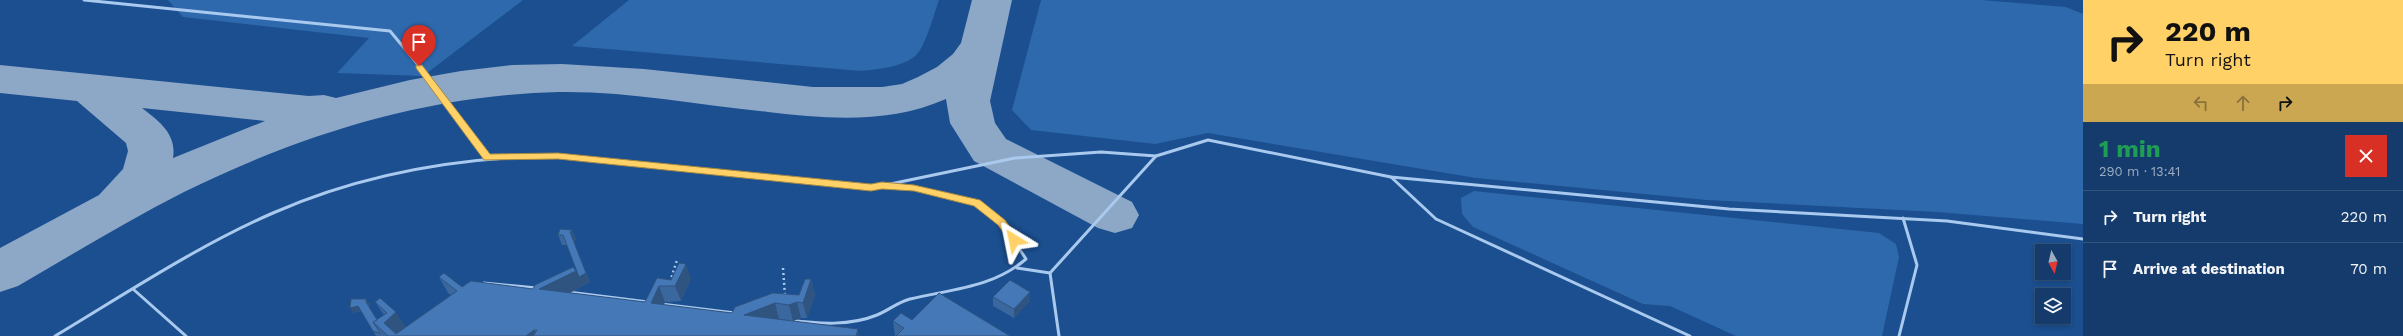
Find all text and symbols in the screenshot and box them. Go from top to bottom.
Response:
text: 220 m [2165,15,2251,48]
icon: right [2099,16,2151,68]
pin [402,25,436,66]
icon: arrive [408,31,430,53]
text: Turn right [2165,49,2251,70]
icon: left [2190,92,2212,114]
icon: ahead [2232,92,2254,114]
icon: right [2274,92,2296,114]
text: 1 min [2099,135,2161,163]
button: close [2345,135,2387,177]
text: 290 m · 13:41 [2099,164,2180,179]
icon: right [2099,206,2121,228]
text: Turn right [2133,208,2206,226]
text: 220 m [2341,208,2387,226]
position arrow [993,219,1035,261]
north arrow [2035,244,2071,280]
map controls [2035,244,2071,324]
icon: arrive [2099,258,2121,280]
text: Arrive at destination [2133,260,2285,278]
text: 70 m [2350,260,2387,278]
button: layers [2035,288,2071,324]

